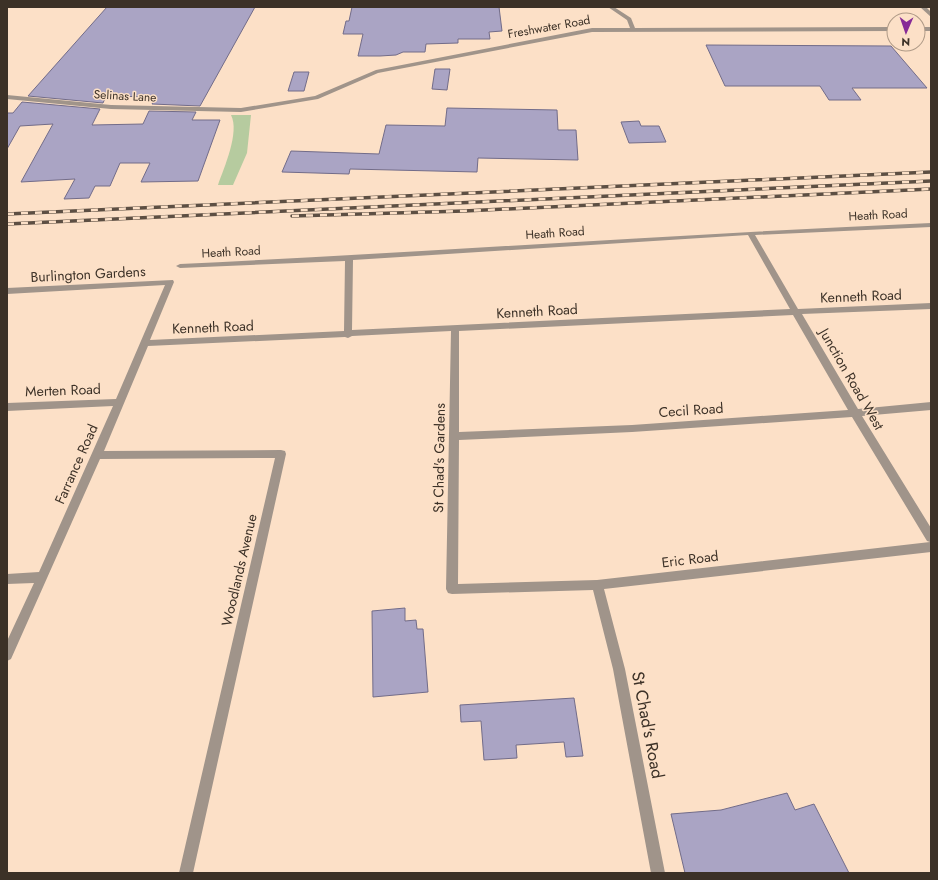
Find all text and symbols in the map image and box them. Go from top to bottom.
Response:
street label: Freshwater Road [506,11,592,43]
north arrow [886,12,926,52]
text: N [901,34,910,50]
street label: Selinas Lane [93,85,157,107]
street label: Heath Road [848,204,908,226]
street label: Heath Road [525,222,585,244]
street label: Heath Road [201,241,261,263]
street label: Burlington Gardens [30,261,146,287]
street label: Kenneth Road [820,285,902,307]
street label: Kenneth Road [496,299,578,323]
street label: Kenneth Road [172,316,254,338]
street label: Junction Road West [814,323,890,434]
street label: Merten Road [25,379,101,401]
street label: Cecil Road [658,398,724,422]
street label: St Chad's Gardens [428,403,450,513]
street label: Farrance Road [50,421,102,507]
street label: Woodlands Avenue [216,512,262,628]
street label: Eric Road [660,546,720,572]
street label: St Chad's Road [626,669,670,781]

